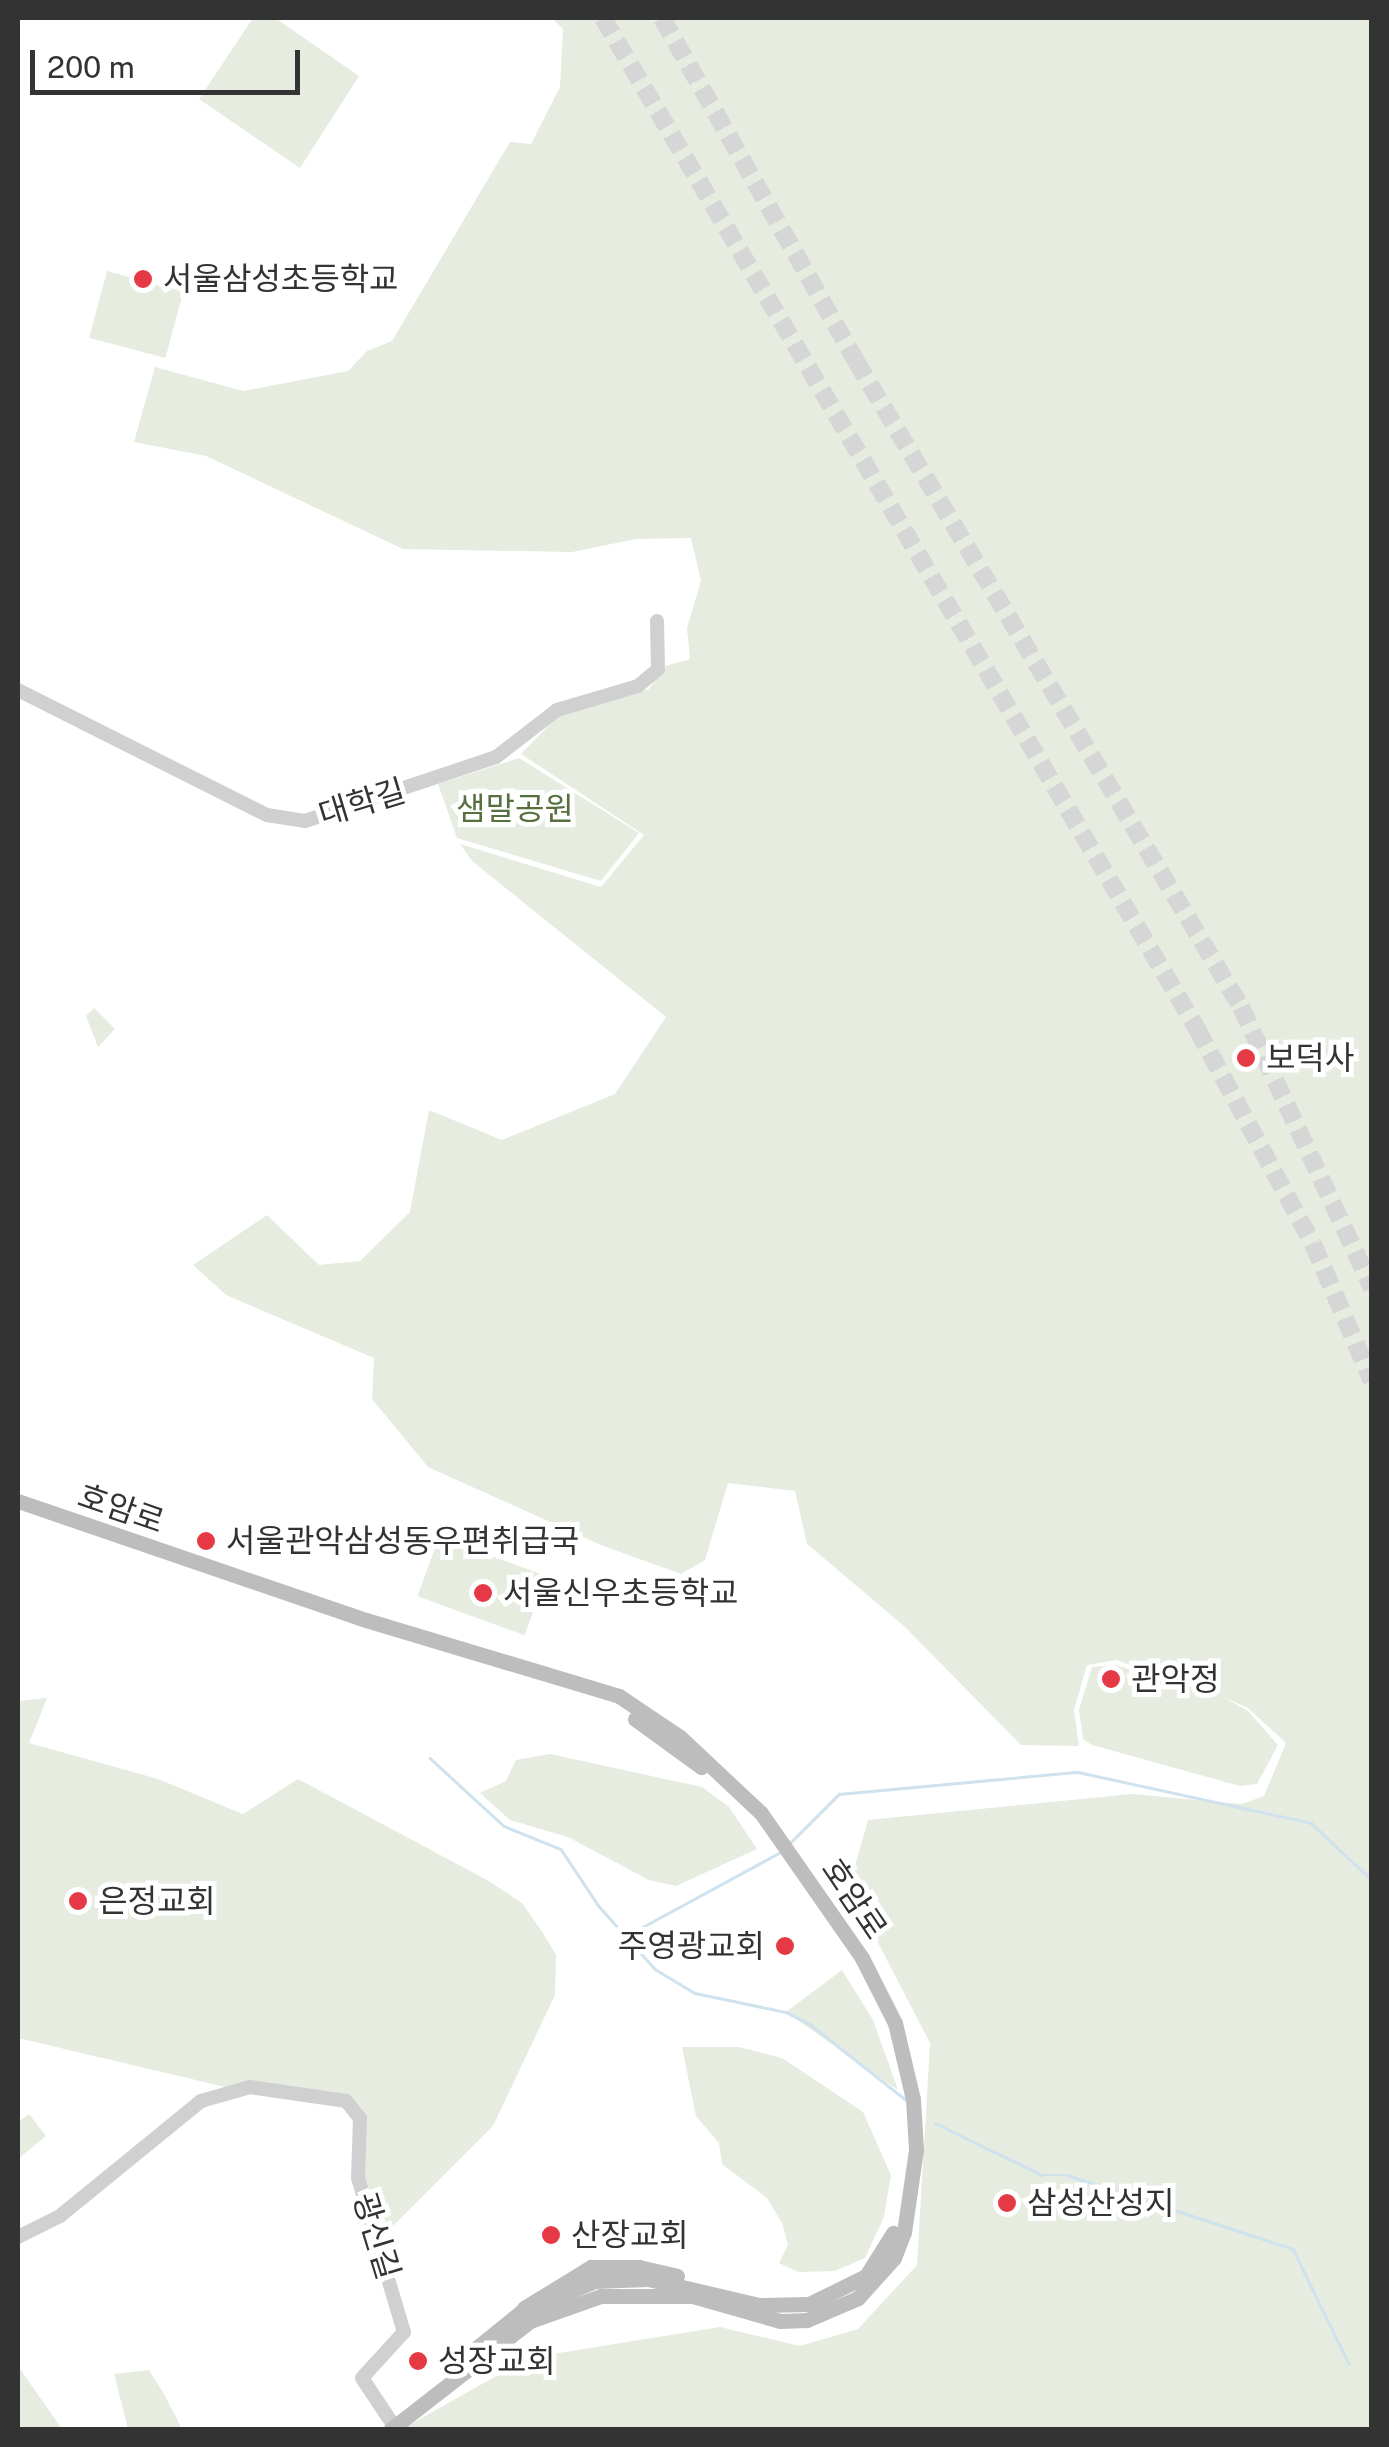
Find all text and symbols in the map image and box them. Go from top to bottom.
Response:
scale bar [35,30,305,92]
text: 200 m [47,49,135,85]
place label: 서울삼성초등학교 [163,260,399,298]
marker: 서울삼성초등학교 [132,268,154,290]
street label: 대학길 [314,772,410,834]
park label: 샘말공원 [456,790,574,828]
place label: 보덕사 [1266,1039,1354,1077]
marker: 보덕사 [1235,1047,1257,1069]
street label: 호암로 [73,1476,169,1542]
place label: 서울관악삼성동우편취급국 [226,1522,579,1560]
marker: 서울관악삼성동우편취급국 [195,1530,217,1552]
place label: 서울신우초등학교 [503,1574,739,1612]
marker: 서울신우초등학교 [472,1582,494,1604]
place label: 관악정 [1131,1660,1219,1698]
marker: 관악정 [1100,1668,1122,1690]
street label: 호암로 [813,1852,895,1946]
place label: 은정교회 [98,1882,216,1920]
marker: 은정교회 [67,1890,89,1912]
place label: 주영광교회 [618,1927,765,1965]
marker: 주영광교회 [774,1935,796,1957]
place label: 삼성산성지 [1027,2184,1174,2222]
street label: 광신길 [345,2188,407,2284]
marker: 삼성산성지 [996,2192,1018,2214]
place label: 산장교회 [571,2216,689,2254]
marker: 산장교회 [540,2224,562,2246]
place label: 성장교회 [438,2342,556,2380]
marker: 성장교회 [407,2350,429,2372]

